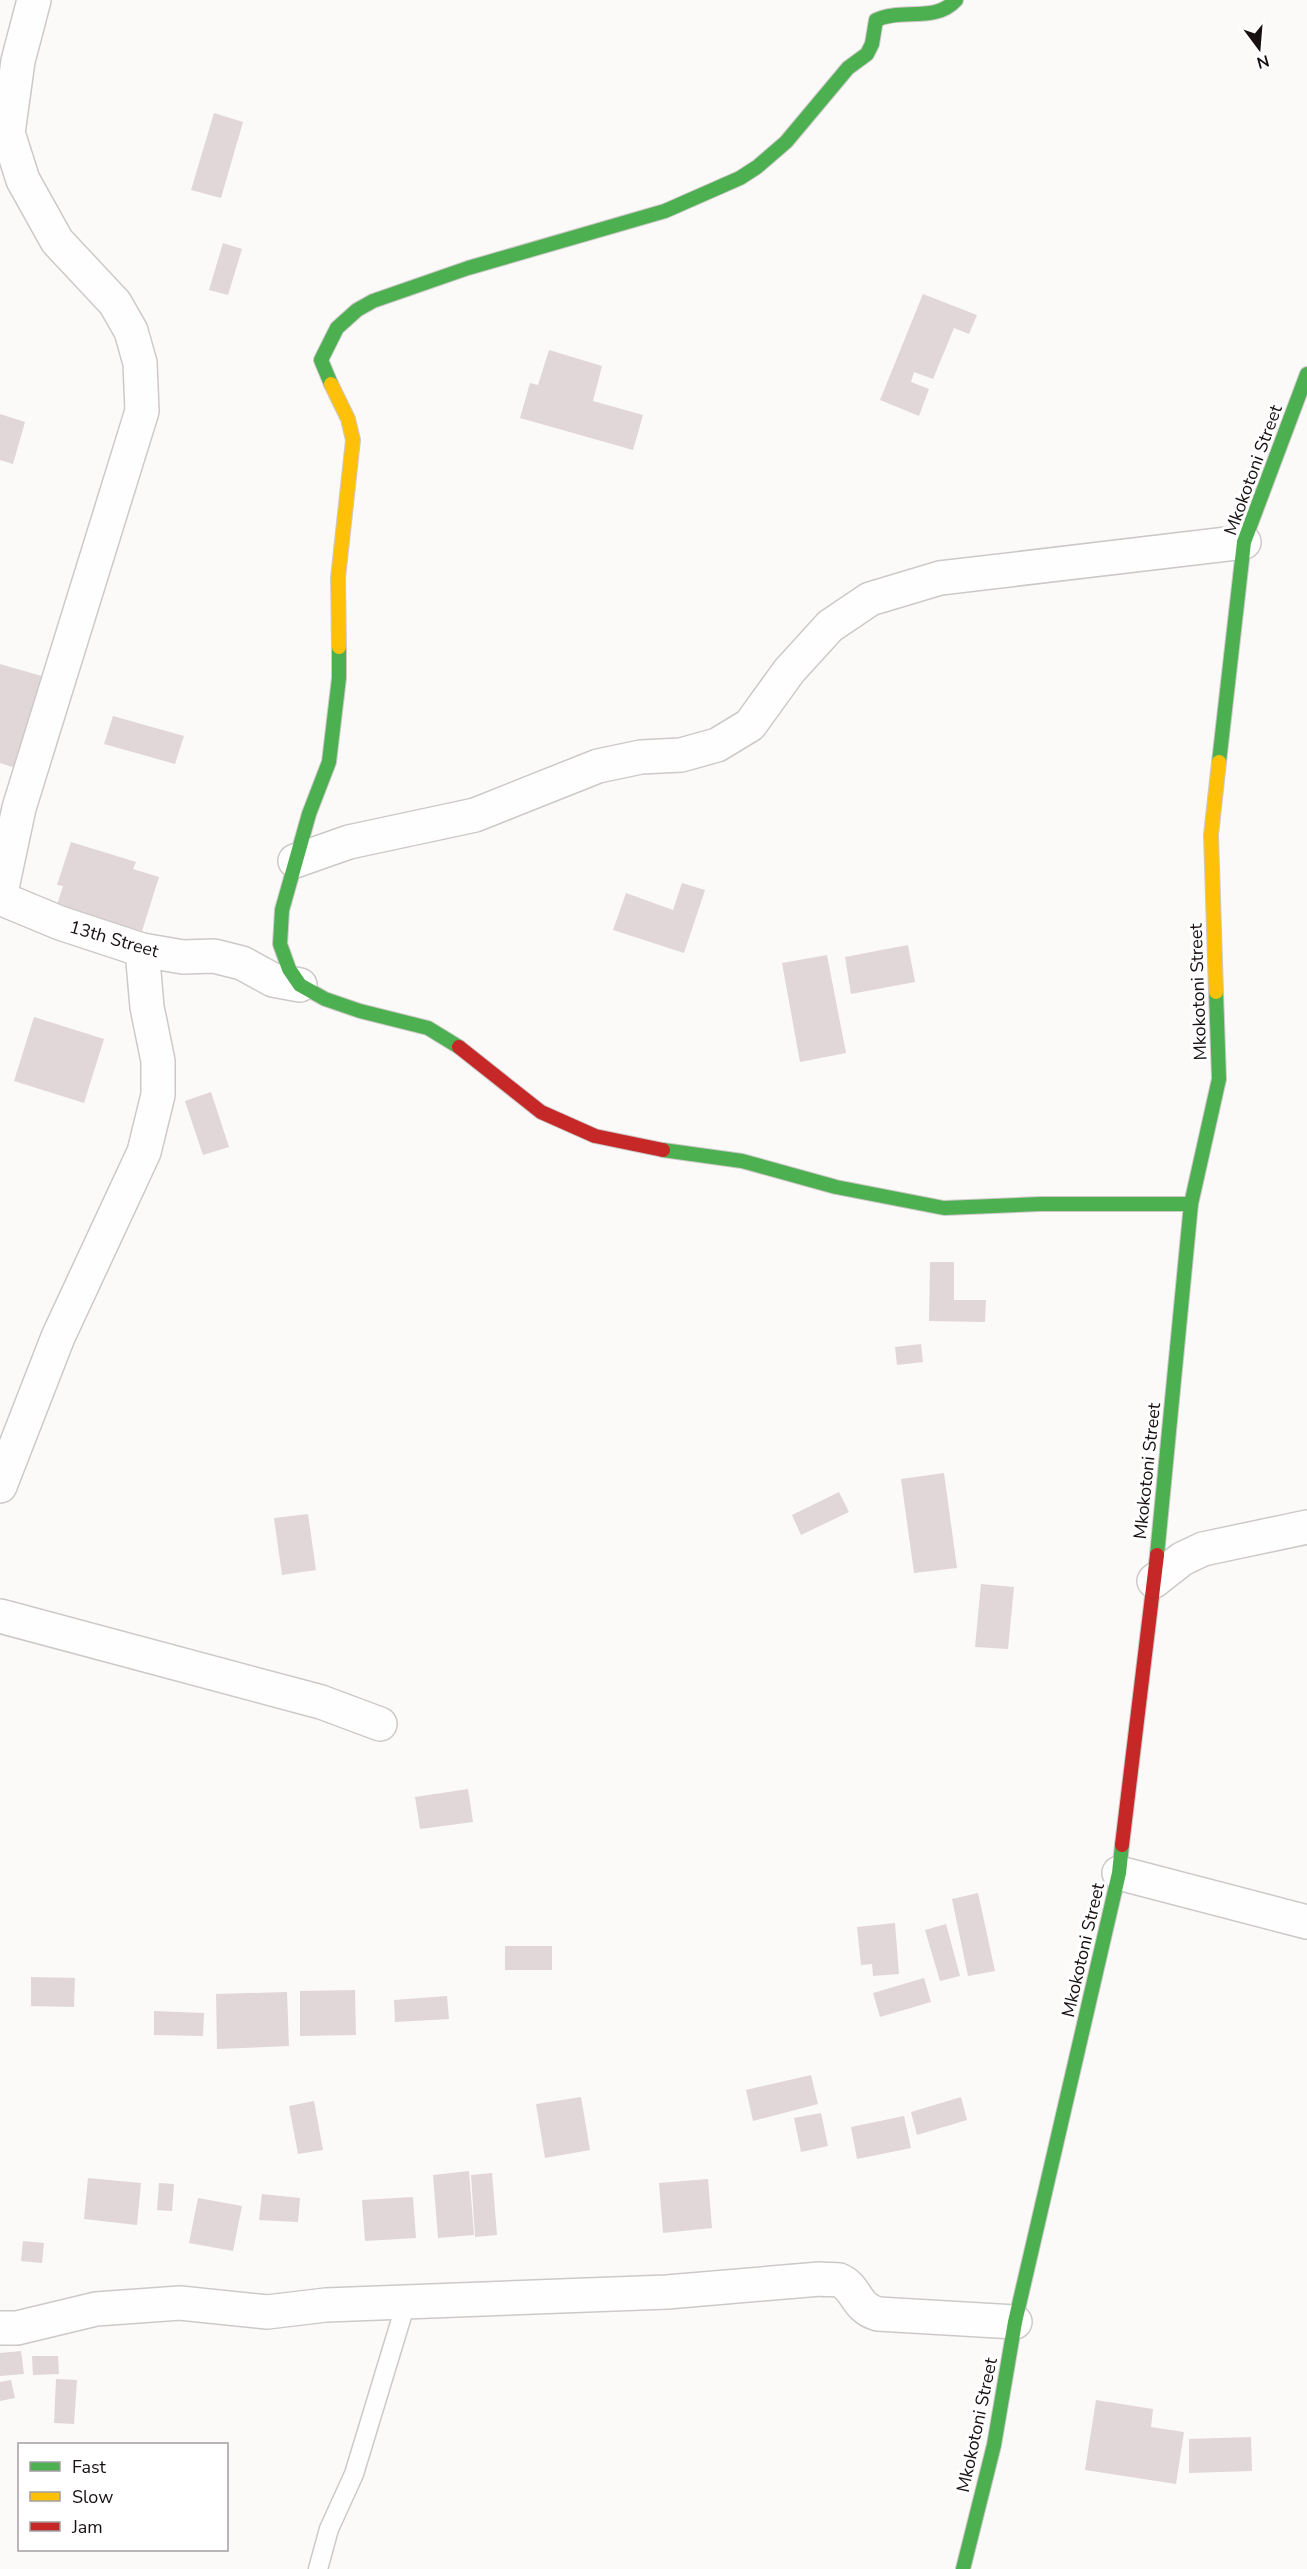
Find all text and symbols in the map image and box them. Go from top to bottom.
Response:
north arrow [1229,18,1289,78]
text: N [1254,49,1272,74]
street label: Mkokotoni Street [1218,401,1288,539]
street label: 13th Street [67,915,162,963]
street label: Mkokotoni Street [1184,922,1212,1061]
street label: Mkokotoni Street [1128,1401,1166,1540]
street label: Mkokotoni Street [1056,1880,1110,2020]
street label: Mkokotoni Street [951,2355,1003,2495]
legend [18,2443,228,2551]
text: Fast [72,2455,107,2479]
text: Slow [72,2485,113,2509]
text: Jam [71,2515,103,2539]

